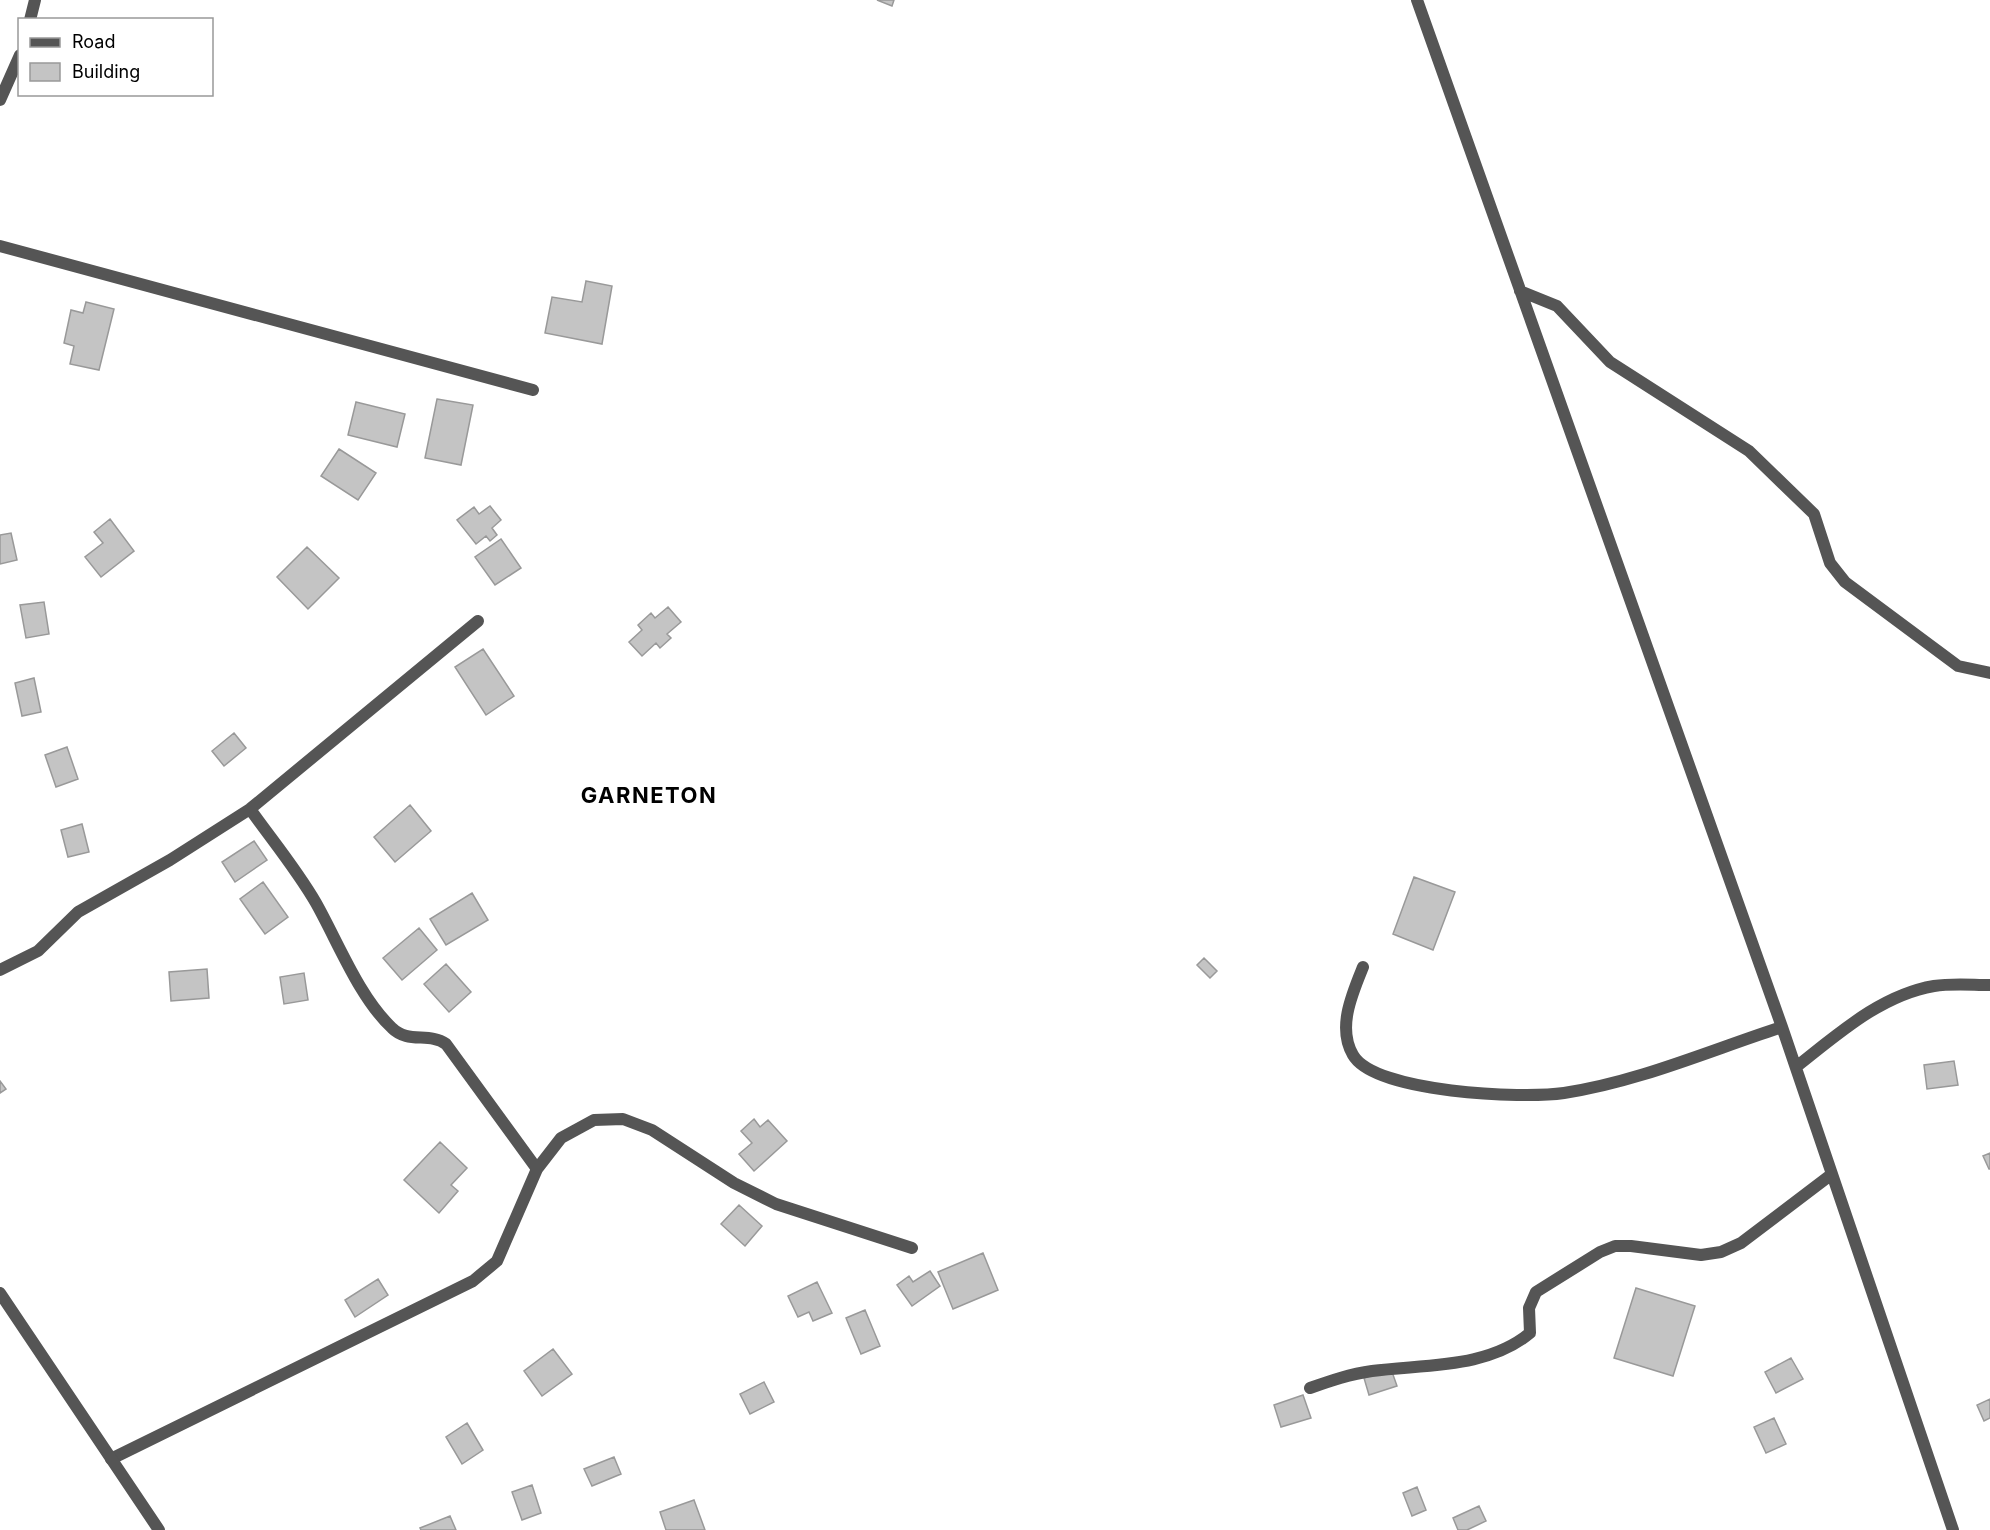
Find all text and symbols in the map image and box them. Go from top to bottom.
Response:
legend [18,18,213,96]
text: Road [72,31,115,52]
text: Building [72,61,140,82]
district label: GARNETON [581,782,717,808]

